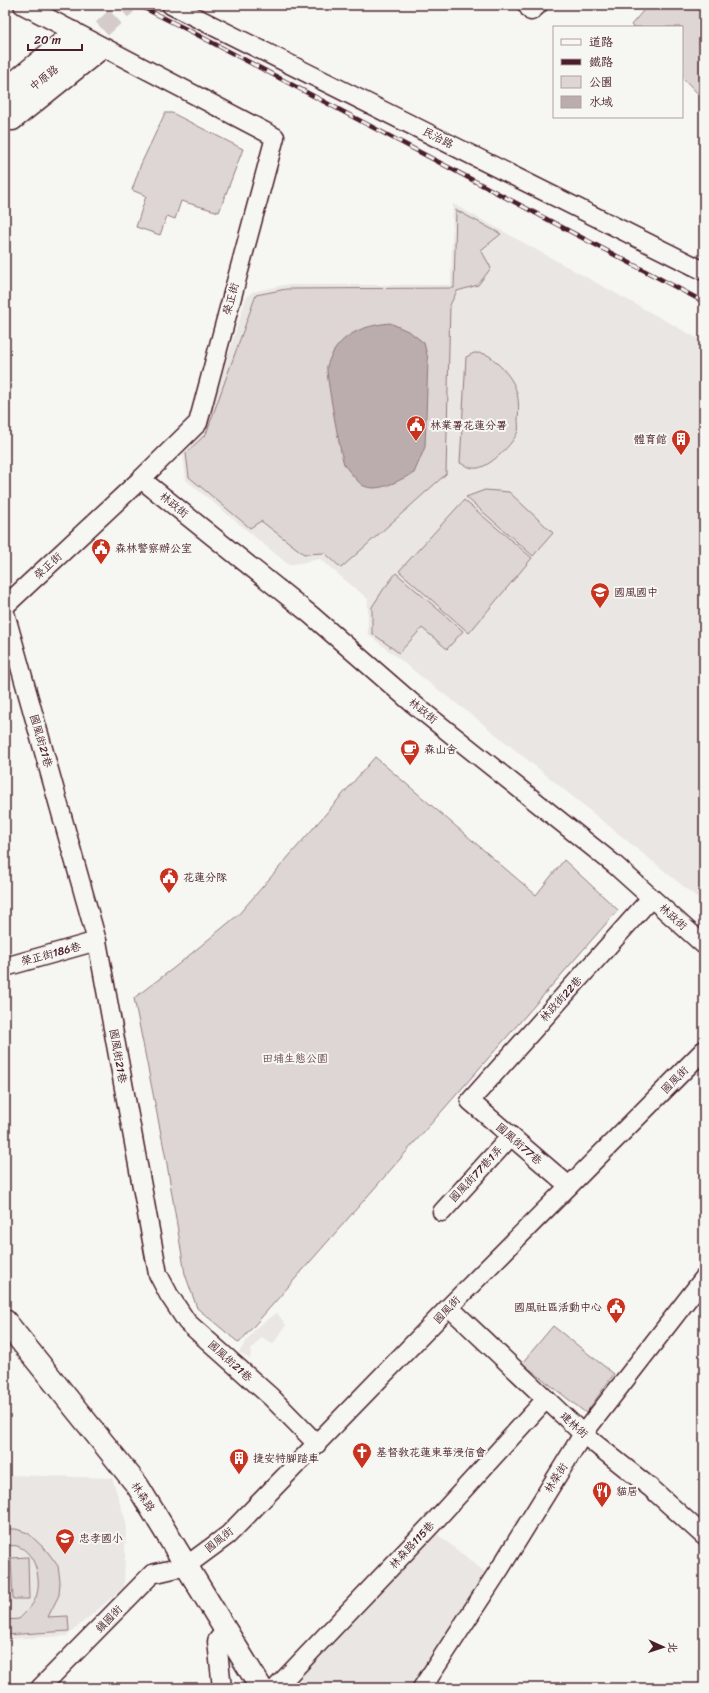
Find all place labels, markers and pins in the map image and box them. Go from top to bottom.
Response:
public building icon: 林業署花蓮分署 [405,414,427,442]
place label: 林業署花蓮分署 [430,416,507,435]
building icon: 體育館 [670,428,692,456]
place label: 體育館 [634,430,667,449]
public building icon: 森林警察辦公室 [90,537,112,565]
place label: 森林警察辦公室 [115,539,192,558]
school or university icon: 國風國中 [589,581,611,609]
place label: 國風國中 [614,583,658,602]
cafe icon: 森山舍 [399,738,421,766]
place label: 森山舍 [424,740,457,759]
public building icon: 花蓮分隊 [158,866,180,894]
place label: 花蓮分隊 [183,868,227,887]
public building icon: 國風社區活動中心 [605,1296,627,1324]
place label: 國風社區活動中心 [514,1298,602,1317]
church icon: 基督教花蓮東華浸信會 [351,1441,373,1469]
place label: 基督教花蓮東華浸信會 [376,1443,486,1462]
building icon: 捷安特腳踏車 [228,1447,250,1475]
place label: 捷安特腳踏車 [253,1449,319,1468]
restaurant icon: 貓居 [591,1480,613,1508]
place label: 貓居 [616,1482,638,1501]
school or university icon: 忠孝國小 [54,1527,76,1555]
place label: 忠孝國小 [79,1529,123,1548]

